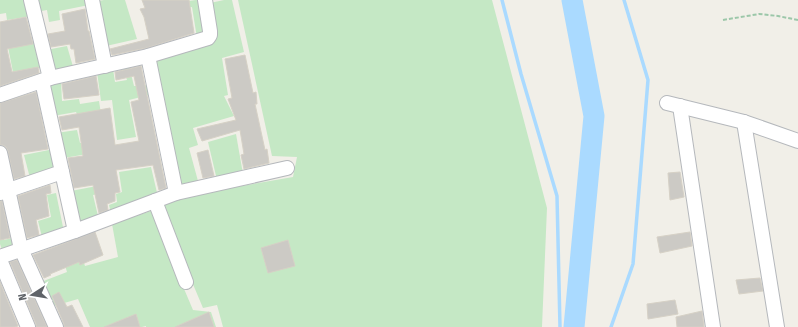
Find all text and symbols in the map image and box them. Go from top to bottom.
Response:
north arrow [12,275,52,315]
text: N [16,292,30,302]

